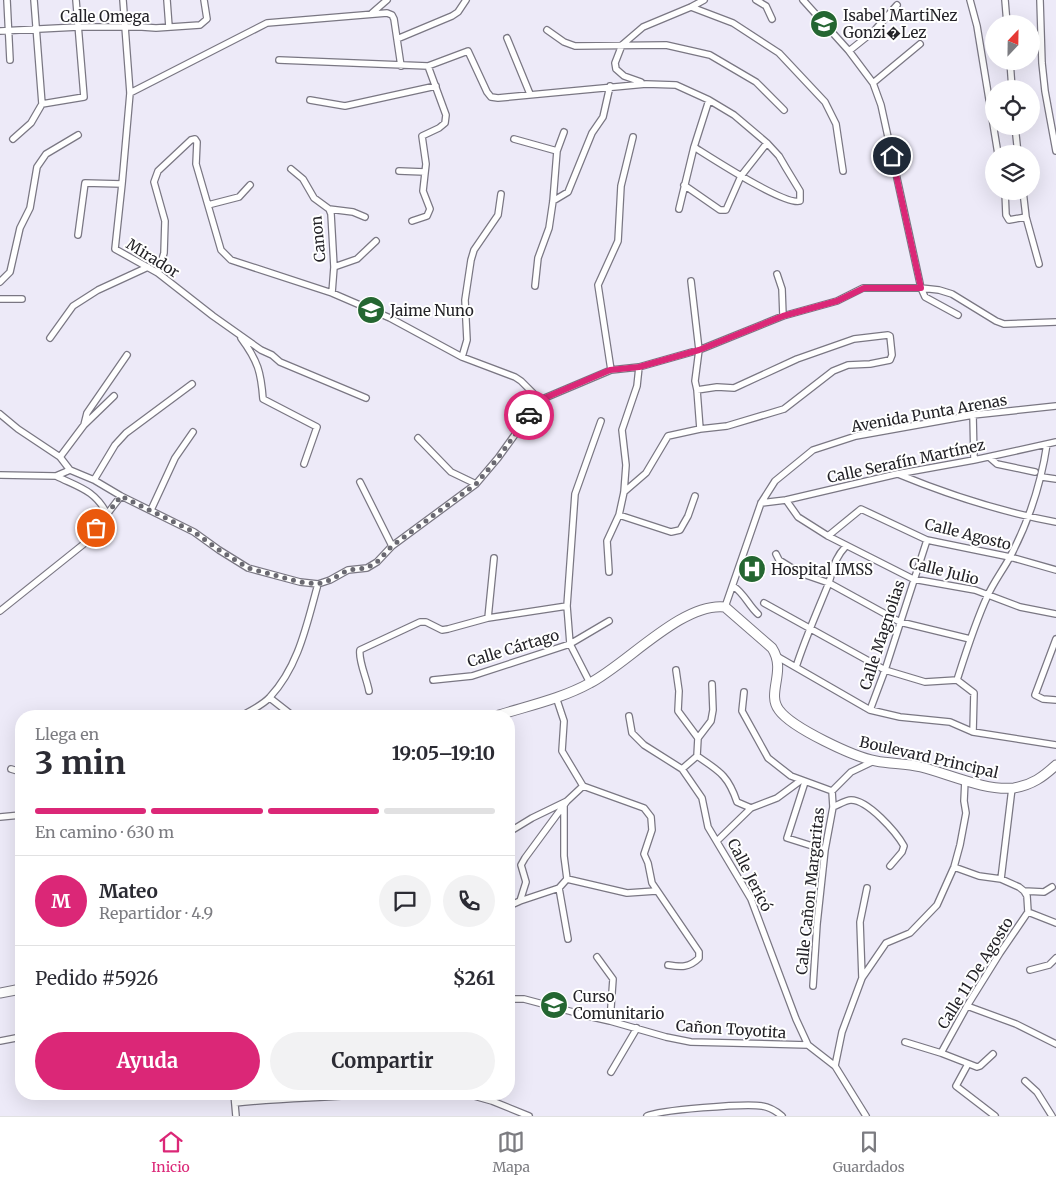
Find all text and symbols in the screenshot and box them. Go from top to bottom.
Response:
place label: Isabel MartiNez Gonzi�Lez [843,6,957,42]
street label: Calle Omega [60,7,150,26]
school or university icon: Isabel MartiNez Gonzi�Lez [809,9,839,39]
north arrow [985,15,1040,70]
map controls [985,15,1040,200]
button: locate [985,80,1040,135]
pin [871,135,913,177]
icon: home [878,142,906,170]
button: layers [985,145,1040,200]
street label: Canon [307,215,329,263]
street label: Mirador [123,234,183,282]
school or university icon: Jaime Nuno [356,295,386,325]
place label: Jaime Nuno [389,301,474,320]
courier [504,390,554,440]
street label: Avenida Punta Arenas [849,390,1008,436]
icon: car [515,401,543,429]
street label: Calle Serafín Martínez [825,435,987,487]
pin [75,507,117,549]
icon: bag [82,514,110,542]
street label: Calle Agosto [923,514,1013,554]
street label: Calle Julio [907,553,981,589]
hospital icon: Hospital IMSS [737,554,767,584]
place label: Hospital IMSS [771,560,873,579]
street label: Calle Magnolias [855,578,909,692]
street label: Calle Cártago [465,625,561,671]
text: Llega en [35,724,99,744]
street label: Boulevard Principal [858,732,1001,782]
text: 19:05–19:10 [392,741,495,765]
text: 3 min [35,743,126,783]
street label: Calle Cañon Margaritas [792,806,828,976]
text: En camino · 630 m [35,822,174,842]
street label: Calle Jericó [724,835,777,915]
button: chat [379,875,431,927]
button: phone [443,875,495,927]
text: Mateo [99,879,158,903]
text: M [51,889,71,913]
text: Repartidor · 4.9 [99,903,213,923]
street label: Calle 11 De Agosto [933,913,1017,1032]
text: Pedido #5926 [35,966,158,990]
text: $261 [453,966,495,990]
place label: Curso Comunitario [573,987,664,1023]
school or university icon: Curso Comunitario [539,990,569,1020]
street label: Cañon Toyotita [675,1016,787,1042]
button: Ayuda [35,1032,260,1090]
button: Compartir [270,1032,495,1090]
tab: Inicio [151,1128,190,1176]
tab: Mapa [492,1128,530,1176]
tab: Guardados [833,1128,905,1176]

